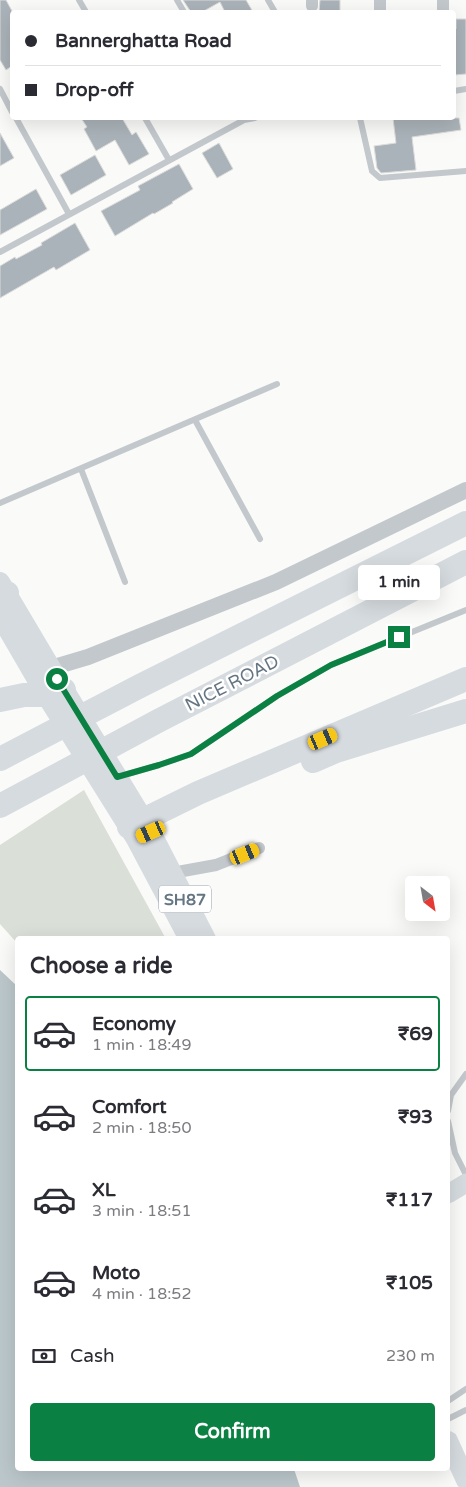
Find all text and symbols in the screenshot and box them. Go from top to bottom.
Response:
text: Bannerghatta Road [55,30,232,52]
text: Drop-off [55,79,134,101]
callout: 1 min [358,564,440,600]
text: 1 min [378,572,420,592]
route end [388,626,410,648]
street label: NICE ROAD [181,650,283,716]
route start [46,668,68,690]
car [306,726,339,752]
car [134,819,167,845]
car [228,841,261,867]
north arrow [405,876,450,921]
map controls [405,876,450,921]
road number: SH87 [159,886,211,912]
text: Choose a ride [30,953,173,979]
icon: car [32,1011,77,1056]
text: Economy [92,1013,176,1035]
text: ₹69 [398,1023,433,1045]
text: 1 min · 18:49 [92,1035,191,1055]
icon: car [32,1094,77,1139]
text: Comfort [92,1096,166,1118]
text: ₹93 [398,1106,433,1128]
text: 2 min · 18:50 [92,1118,191,1138]
icon: car [32,1177,77,1222]
text: XL [92,1179,116,1201]
text: ₹117 [386,1189,433,1211]
text: 3 min · 18:51 [92,1201,191,1221]
icon: car [32,1260,77,1305]
text: Moto [92,1262,140,1284]
text: ₹105 [386,1272,433,1294]
text: 4 min · 18:52 [92,1284,191,1304]
icon: cash [30,1342,58,1370]
text: Cash [70,1345,115,1367]
text: 230 m [386,1346,435,1366]
button: Confirm [30,1403,435,1461]

